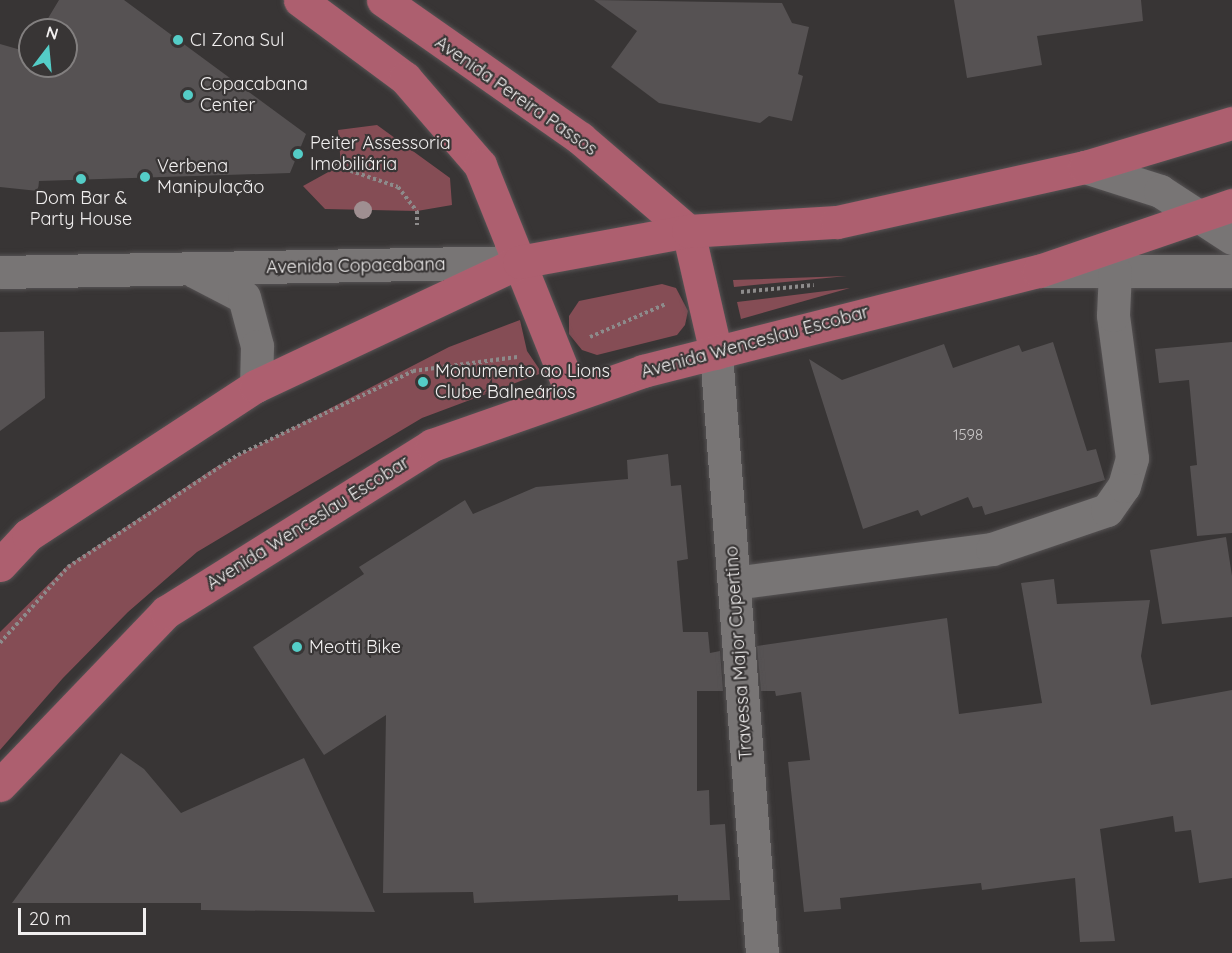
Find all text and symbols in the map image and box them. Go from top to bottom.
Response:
north arrow [18,18,78,78]
text: N [44,21,61,44]
place label: CI Zona Sul [190,29,284,51]
street label: Avenida Pereira Passos [431,32,601,160]
marker: CI Zona Sul [171,33,185,47]
place label: Copacabana Center [200,74,308,116]
marker: Copacabana Center [181,88,195,102]
place label: Peiter Assessoria Imobiliária [310,133,451,176]
marker: Peiter Assessoria Imobiliária [291,147,305,161]
place label: Verbena Manipulação [157,156,264,198]
marker: Verbena Manipulação [138,170,152,184]
marker: Dom Bar & Party House [74,172,88,186]
place label: Dom Bar & Party House [30,188,132,230]
street label: Avenida Copacabana [266,254,446,278]
street label: Avenida Wenceslau Escobar [639,301,871,383]
place label: Monumento ao Lions Clube Balneários [435,361,610,404]
marker: Monumento ao Lions Clube Balneários [416,375,430,389]
house number: 1598 [953,426,983,444]
street label: Avenida Wenceslau Escobar [203,452,413,594]
street label: Travessa Major Cupertino [721,545,757,761]
place label: Meotti Bike [309,636,401,658]
marker: Meotti Bike [290,640,304,654]
scale bar [21,896,148,934]
text: 20 m [29,907,71,930]

